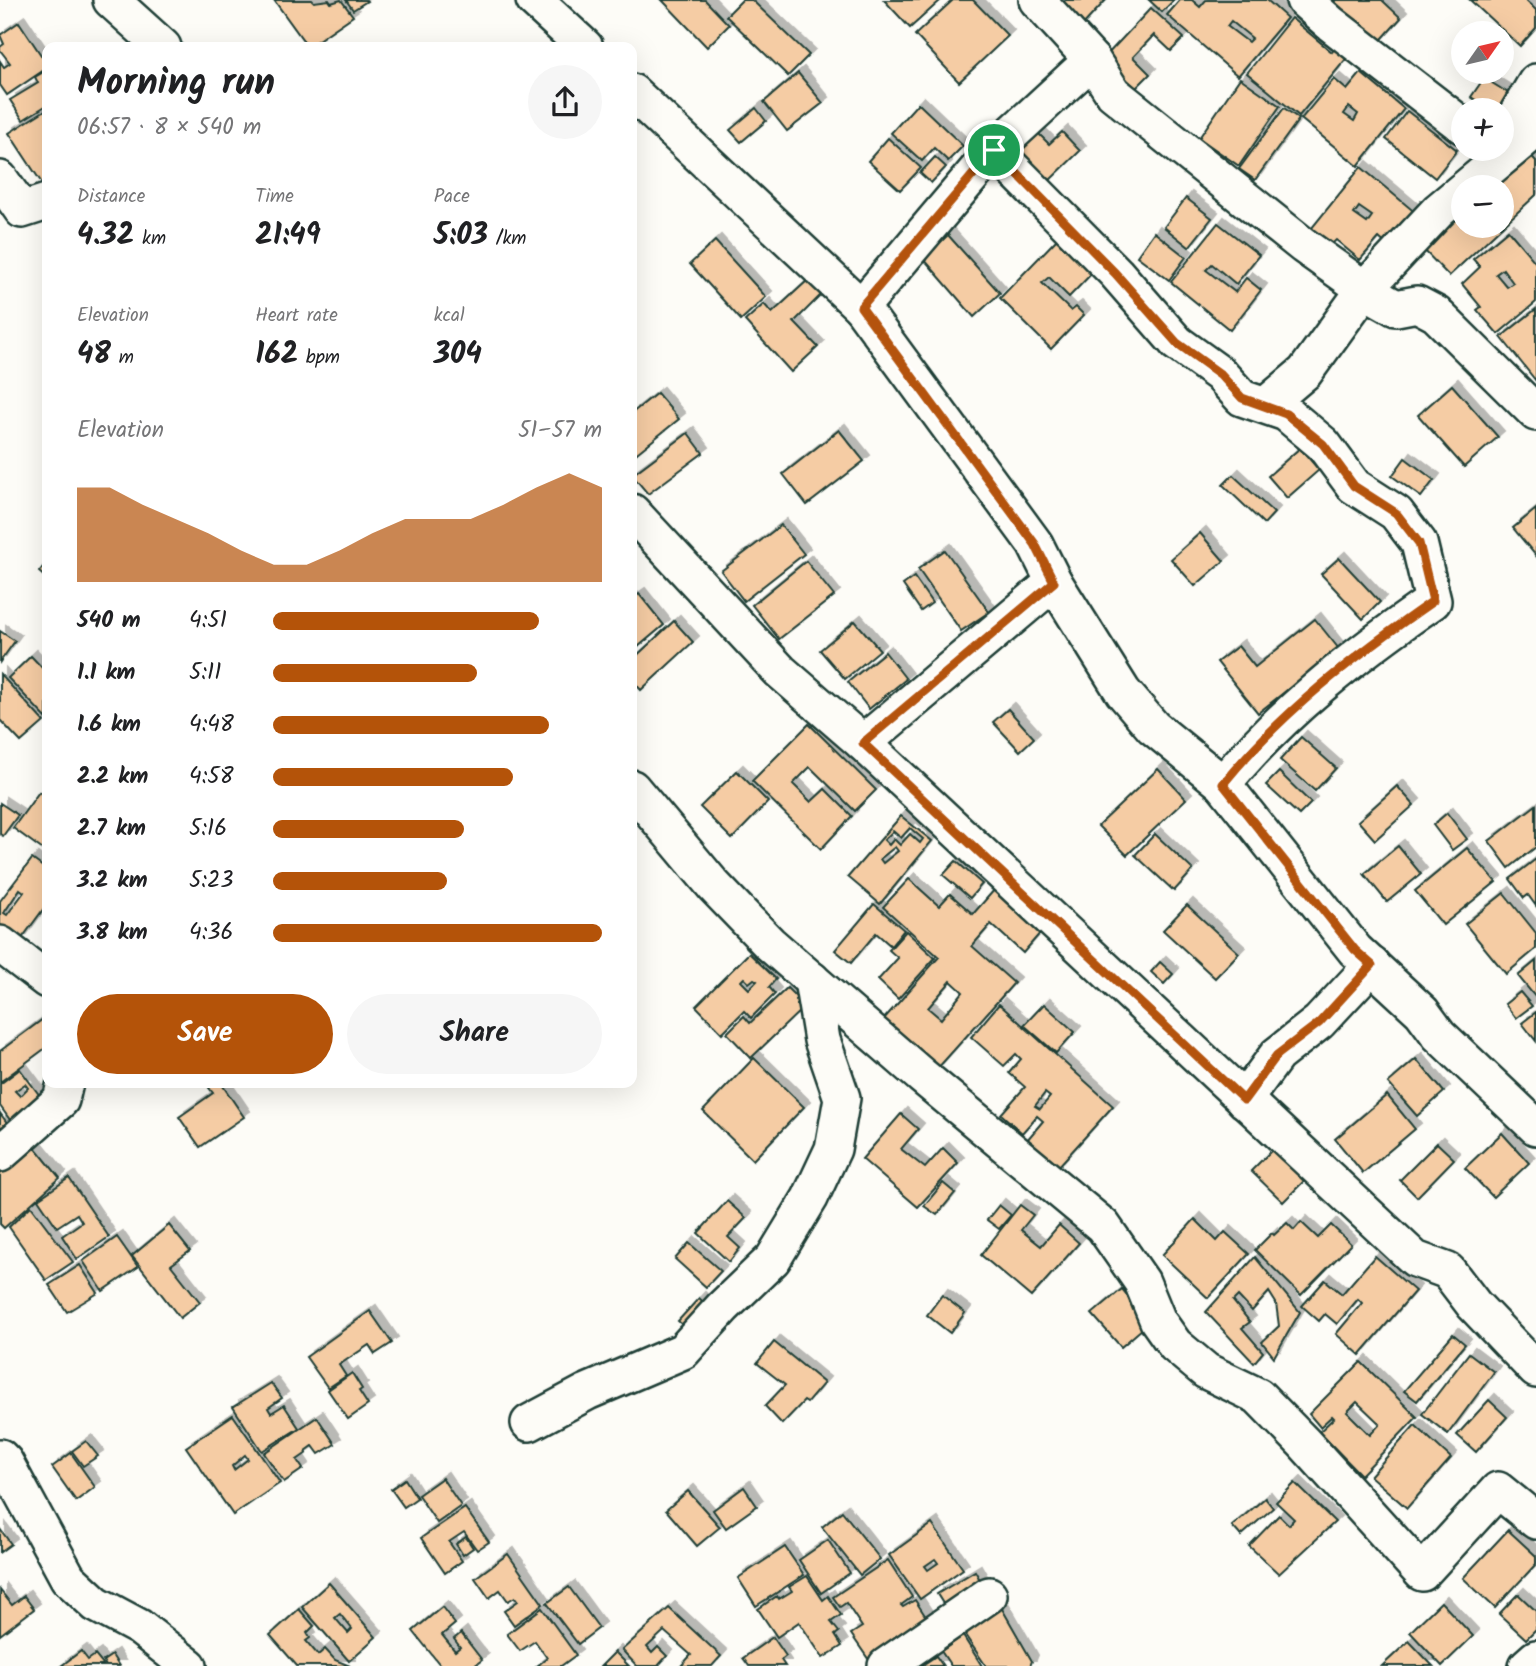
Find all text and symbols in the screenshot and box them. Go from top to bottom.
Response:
north arrow [1451,21,1514,84]
map controls [1451,21,1514,238]
text: Morning run [77,54,275,114]
button: share [528,65,602,139]
button: + [1451,98,1514,161]
text: 06:57 · 8 × 540 m [77,110,261,146]
pin [964,120,1024,180]
icon: arrive [975,131,1013,169]
button: − [1451,175,1514,238]
text: Distance [77,182,145,212]
text: Time [255,182,294,212]
text: Pace [434,182,470,212]
text: 4.32 [77,212,134,260]
text: 21:49 [255,212,321,260]
text: 5:03 [434,212,488,260]
text: km [134,224,166,254]
text: /km [488,224,526,254]
text: Elevation [77,301,149,331]
text: Heart rate [255,301,338,331]
text: kcal [434,301,465,331]
text: 48 [77,331,111,379]
text: 162 [255,331,298,379]
text: 304 [434,331,482,379]
text: m [111,343,134,373]
text: bpm [298,343,340,373]
text: Elevation [77,413,164,449]
text: 51–57 m [518,413,602,449]
text: 540 m [77,603,141,639]
text: 4:51 [189,603,227,639]
text: 1.1 km [77,655,135,691]
text: 5:11 [189,655,221,691]
text: 1.6 km [77,707,141,743]
text: 4:48 [189,707,234,743]
text: 2.2 km [77,759,148,795]
text: 4:58 [189,759,234,795]
text: 2.7 km [77,811,146,847]
text: 5:16 [189,811,227,847]
text: 3.2 km [77,863,147,899]
text: 5:23 [189,863,234,899]
text: 3.8 km [77,915,148,951]
text: 4:36 [189,915,233,951]
button: Save [77,994,333,1074]
button: Share [347,994,602,1074]

